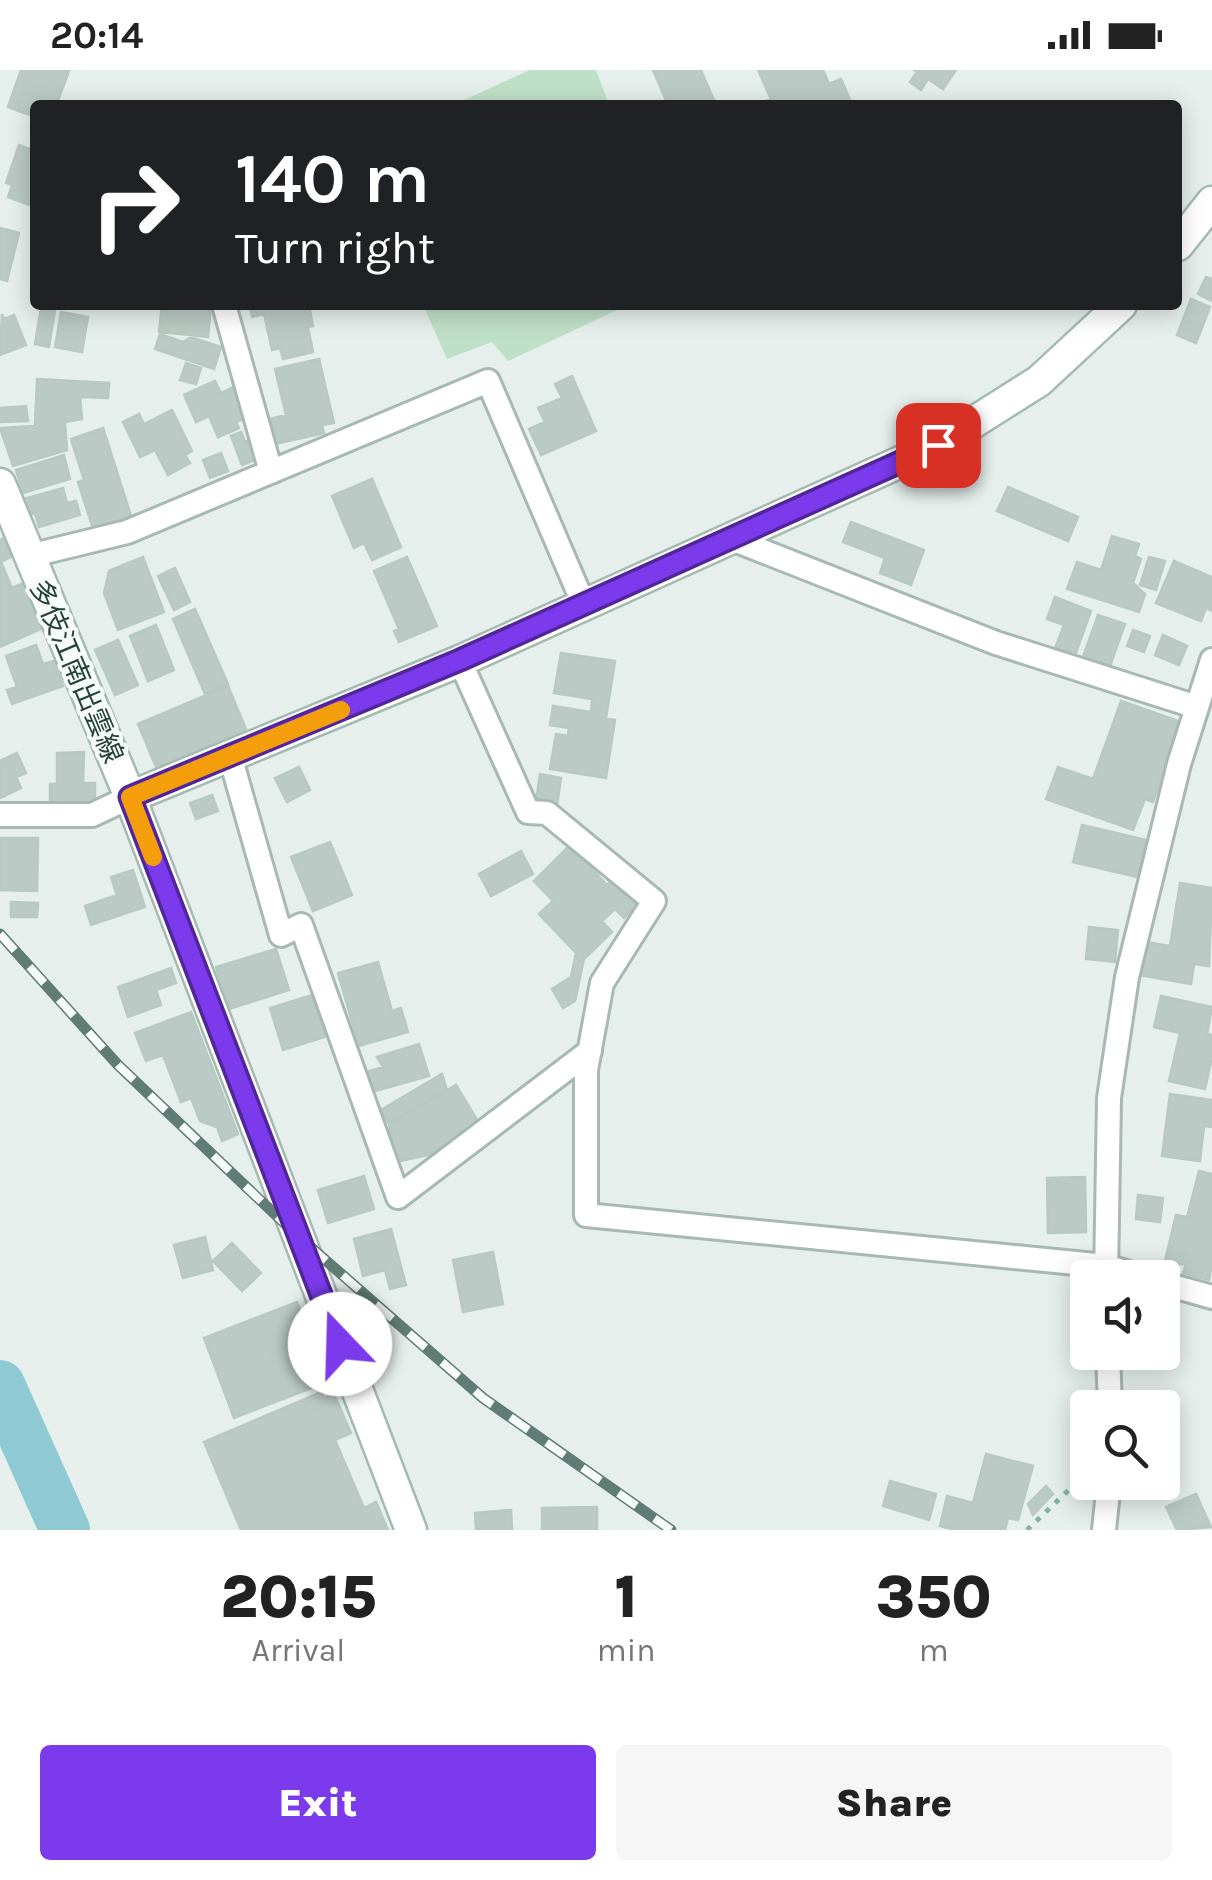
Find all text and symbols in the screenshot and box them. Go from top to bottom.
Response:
text: 20:14 [50,13,143,58]
text: 140 m [235,138,430,220]
icon: right [70,140,200,270]
text: Turn right [235,222,435,274]
pin [896,403,981,488]
icon: arrive [911,418,966,473]
street label: 多伎江南出雲線 [23,575,130,768]
map controls [1070,1260,1180,1500]
button: sound [1070,1260,1180,1370]
position arrow [288,1292,392,1396]
button: search [1070,1390,1180,1500]
text: 20:15 [220,1562,376,1632]
text: 1 [615,1562,638,1632]
text: 350 [876,1562,992,1632]
text: Arrival [252,1632,345,1669]
text: min [597,1632,656,1669]
text: m [919,1632,949,1669]
button: Exit [40,1745,596,1860]
button: Share [616,1745,1172,1860]

